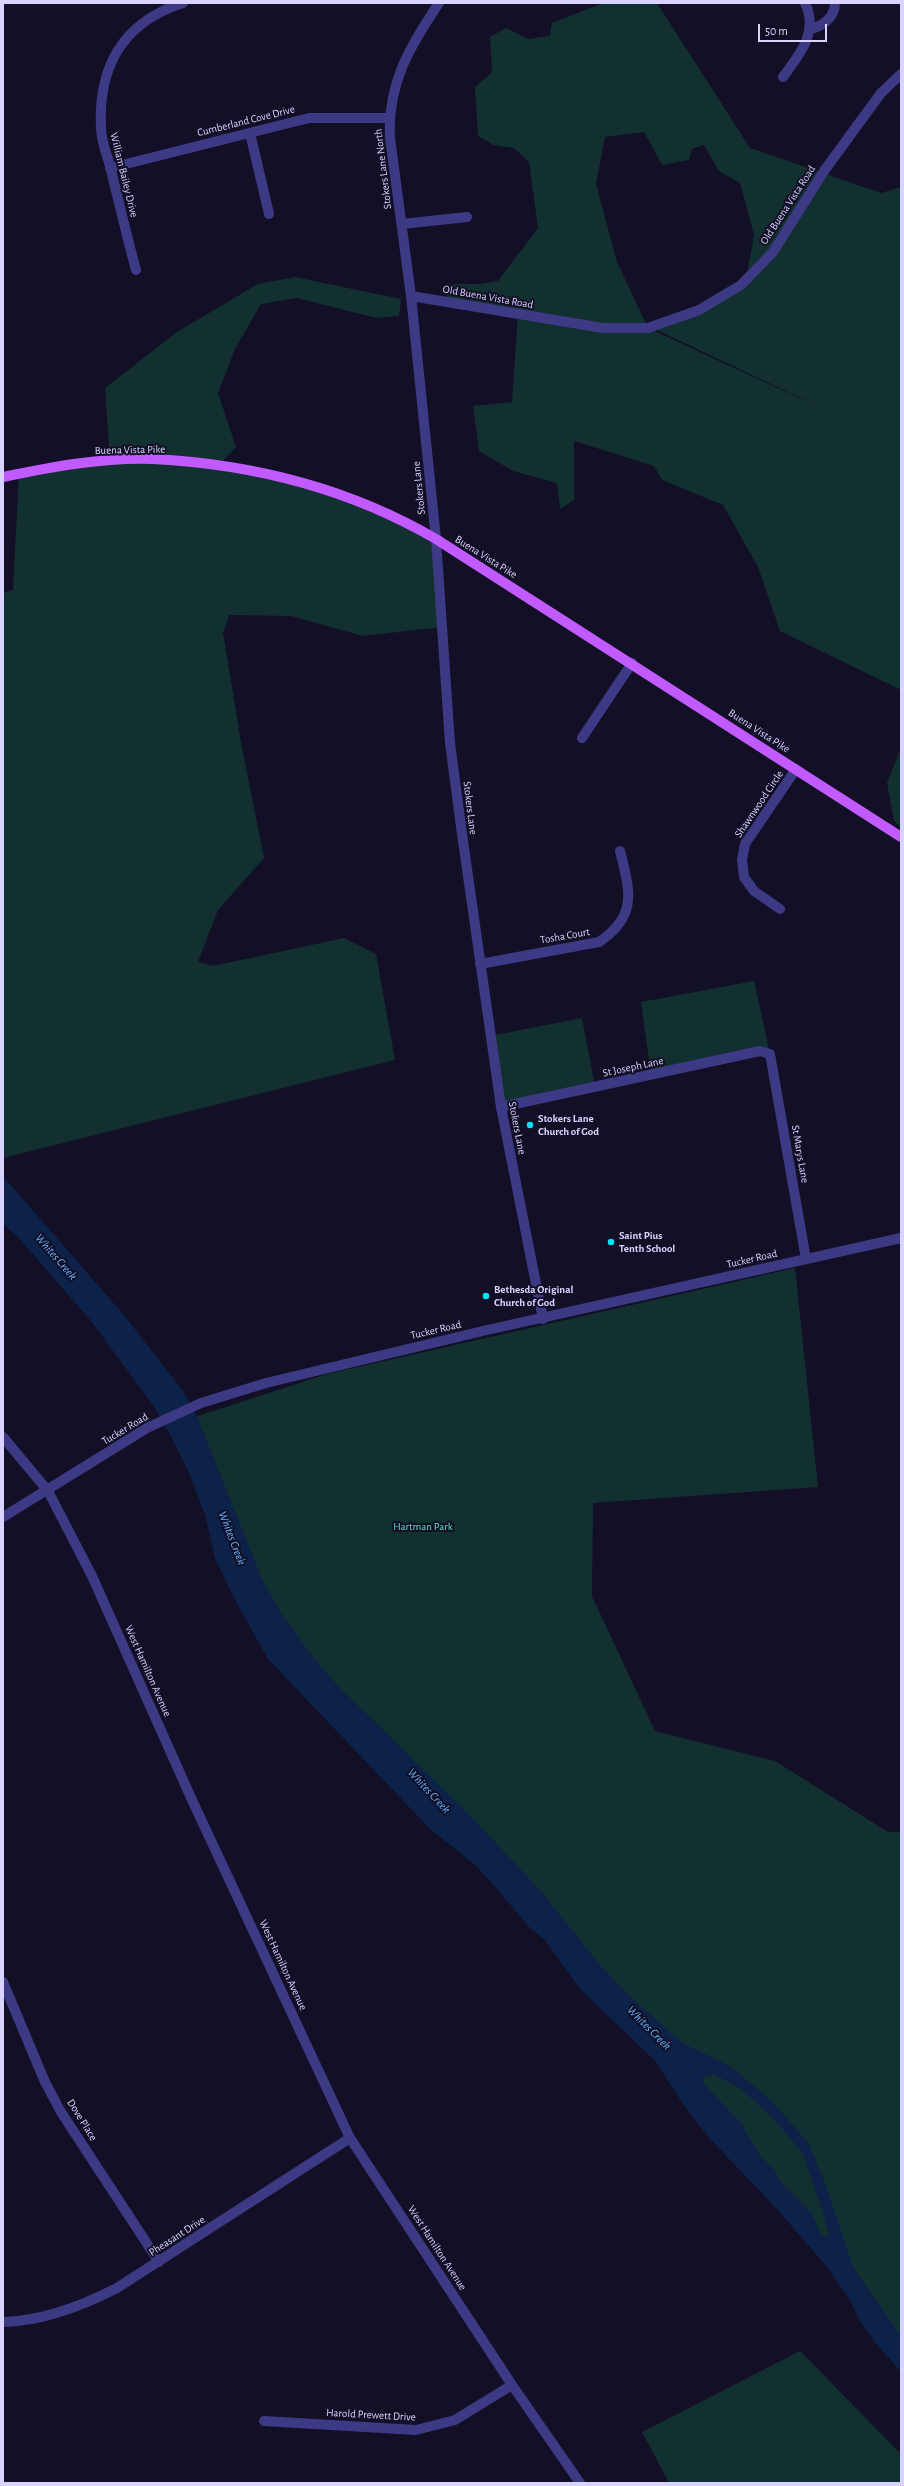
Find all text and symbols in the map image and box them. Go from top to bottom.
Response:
scale bar [760,16,829,42]
text: 50 m [765,25,788,37]
street label: Cumberland Cove Drive [196,102,296,140]
street label: Stokers Lane North [372,128,394,210]
street label: William Bailey Drive [107,131,141,219]
street label: Old Buena Vista Road [758,163,818,247]
street label: Old Buena Vista Road [442,283,534,311]
street label: Buena Vista Pike [94,443,166,457]
street label: Stokers Lane [410,461,428,515]
street label: Buena Vista Pike [452,533,520,581]
street label: Buena Vista Pike [726,706,792,756]
street label: Shawnwood Circle [732,768,786,840]
street label: Stokers Lane [460,781,480,835]
street label: Tosha Court [539,925,591,947]
street label: St Joseph Lane [601,1054,665,1080]
street label: Stokers Lane [505,1100,529,1156]
place label: Stokers Lane Church of God [538,1112,599,1138]
marker: Stokers Lane Church of God [525,1120,535,1130]
street label: St Marys Lane [788,1124,812,1184]
place label: Saint Pius Tenth School [619,1229,675,1255]
water label: Whites Creek [32,1231,80,1283]
marker: Saint Pius Tenth School [606,1237,616,1247]
street label: Tucker Road [725,1247,779,1271]
place label: Bethesda Original Church of God [494,1283,573,1309]
marker: Bethesda Original Church of God [481,1291,491,1301]
street label: Tucker Road [409,1318,463,1342]
street label: Tucker Road [99,1410,151,1448]
water label: Whites Creek [215,1509,249,1567]
park label: Hartman Park [393,1520,453,1534]
street label: West Hamilton Avenue [122,1623,174,1719]
water label: Whites Creek [404,1765,454,1817]
street label: West Hamilton Avenue [256,1918,310,2012]
water label: Whites Creek [624,2003,674,2053]
street label: Dove Place [64,2097,100,2143]
street label: West Hamilton Avenue [405,2203,469,2293]
street label: Pheasant Drive [146,2213,208,2259]
street label: Harold Prewett Drive [326,2406,416,2424]

